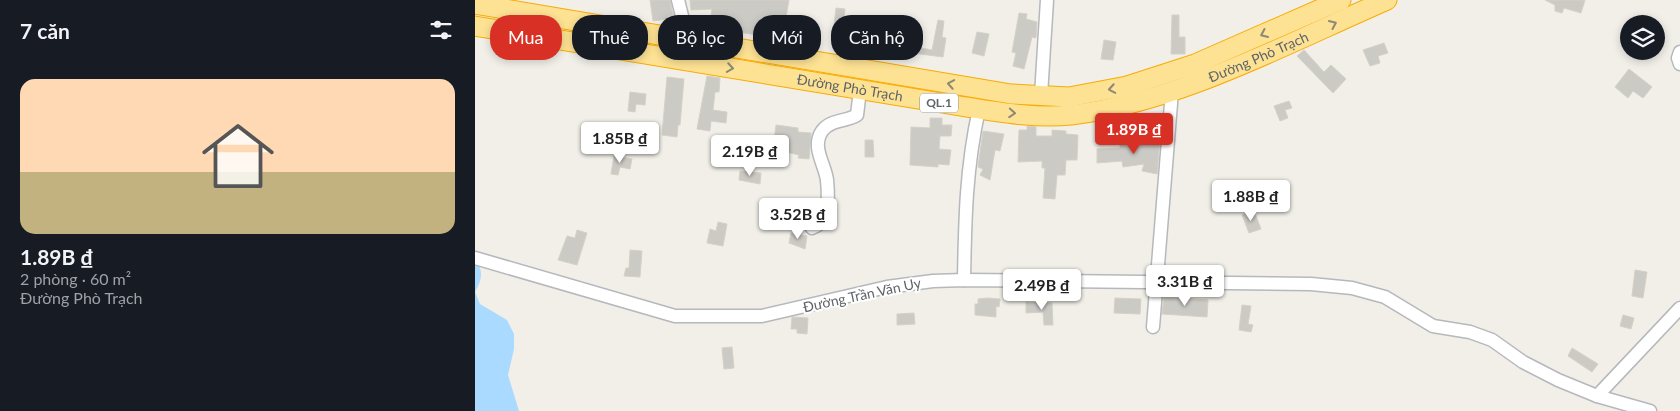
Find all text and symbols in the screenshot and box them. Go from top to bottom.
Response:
chip: Mua [490,15,562,60]
chip: Thuê [572,15,648,60]
chip: Bộ lọc [658,15,743,60]
chip: Mới [753,15,821,60]
chip: Căn hộ [831,15,923,60]
map controls [1620,15,1665,60]
button: layers [1620,15,1665,60]
icon: filters [427,16,455,44]
text: 7 căn [20,18,70,43]
one-way arrow [1328,19,1337,30]
one-way arrow [1260,27,1269,38]
street label: Đường Phò Trạch [1206,28,1311,86]
one-way arrow [726,63,735,73]
street label: Đường Phò Trạch [796,70,904,104]
one-way arrow [946,80,955,90]
one-way arrow [1107,84,1116,94]
road number: QL.1 [920,94,958,112]
one-way arrow [1008,107,1016,118]
icon: home [193,111,283,201]
pin: 1.89B ₫ [1088,112,1180,155]
text: 1.89B ₫ [1106,119,1162,138]
pin: 1.85B ₫ [574,121,666,164]
text: 1.85B ₫ [592,128,648,147]
pin: 2.19B ₫ [704,134,796,177]
text: 2.19B ₫ [722,141,778,160]
pin: 1.88B ₫ [1205,180,1297,222]
text: 1.88B ₫ [1223,186,1279,205]
pin: 3.52B ₫ [752,198,844,240]
text: 3.52B ₫ [770,204,826,223]
text: 1.89B ₫ [20,244,93,269]
pin: 3.31B ₫ [1139,264,1231,307]
pin: 2.49B ₫ [996,268,1088,311]
text: 2 phòng · 60 m² [20,269,131,288]
text: 3.31B ₫ [1157,271,1213,290]
street label: Đường Trần Văn Uy [801,274,923,315]
text: 2.49B ₫ [1014,275,1070,294]
text: Đường Phò Trạch [20,288,142,307]

